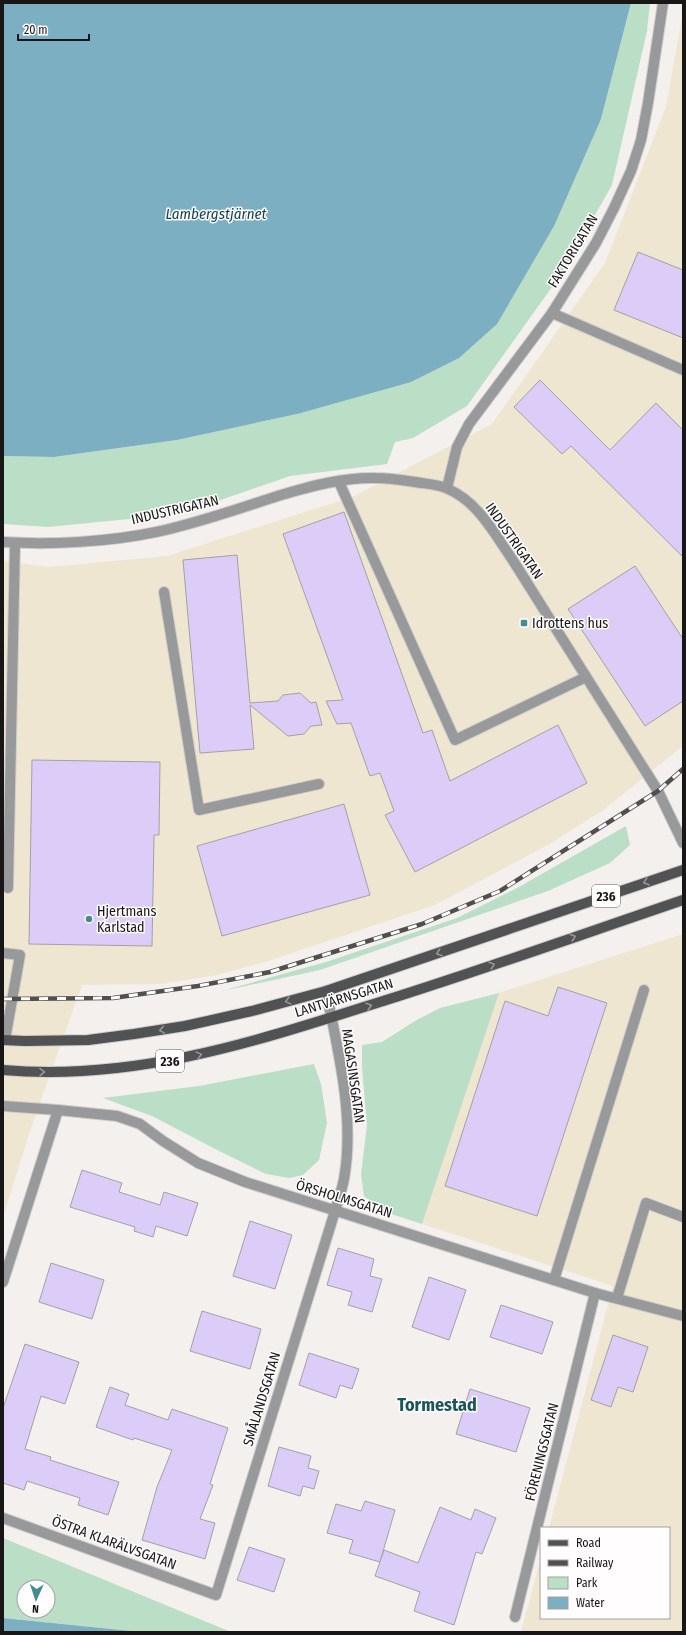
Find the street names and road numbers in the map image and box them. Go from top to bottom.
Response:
street label: FAKTORIGATAN [544,211,602,291]
street label: INDUSTRIGATAN [130,492,220,528]
street label: INDUSTRIGATAN [481,500,547,582]
road number: 236 [592,885,620,907]
street label: LANTVÄRNSGATAN [293,975,395,1021]
street label: MAGASINSGATAN [338,1028,368,1124]
road number: 236 [156,1050,184,1072]
street label: ÖRSHOLMSGATAN [294,1175,394,1222]
street label: SMÅLANDSGATAN [239,1350,284,1448]
street label: FÖRENINGSGATAN [521,1401,562,1503]
street label: ÖSTRA KLARÄLVSGATAN [49,1512,179,1573]

